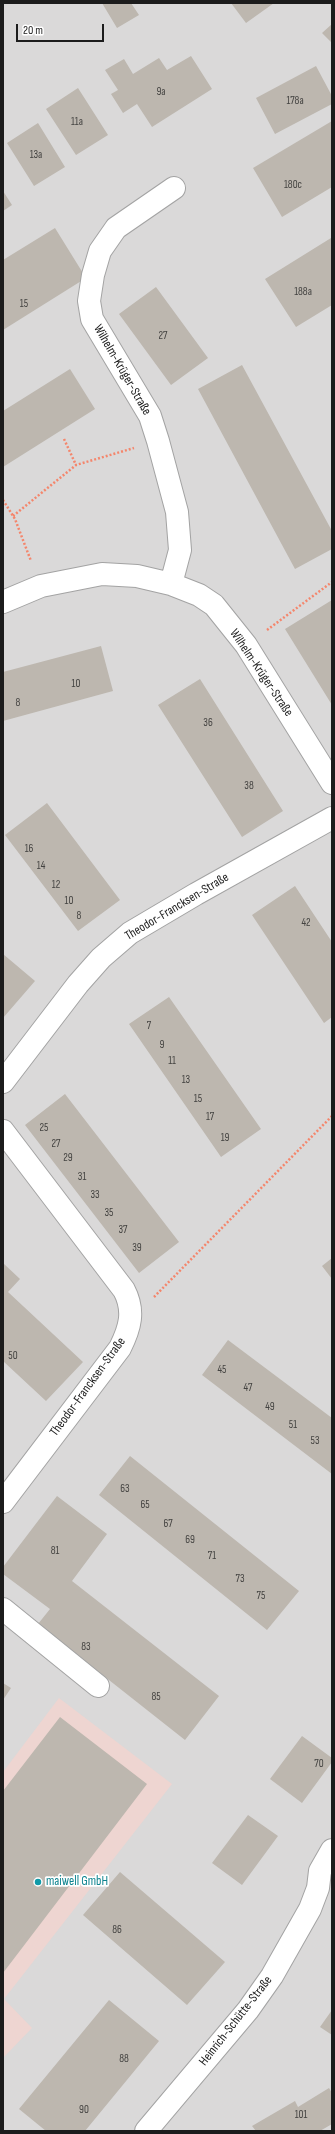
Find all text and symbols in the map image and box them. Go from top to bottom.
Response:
scale bar [18,16,106,42]
text: 20 m [23,23,43,38]
house number: 9a [156,85,166,99]
house number: 178a [286,94,304,108]
house number: 11a [71,115,83,129]
house number: 13a [30,148,42,162]
house number: 180c [284,178,302,192]
house number: 188a [294,285,312,299]
house number: 15 [20,297,28,311]
street label: Wilhelm-Krüger-Straße [90,322,154,418]
house number: 27 [159,329,167,343]
street label: Wilhelm-Krüger-Straße [226,626,296,720]
house number: 10 [72,677,80,691]
house number: 8 [16,696,20,710]
house number: 36 [203,716,213,730]
house number: 38 [244,779,254,793]
house number: 16 [25,842,33,856]
house number: 14 [37,859,45,873]
street label: Theodor-Francksen-Straße [122,870,232,944]
house number: 12 [52,878,60,892]
house number: 10 [65,894,73,908]
house number: 8 [77,909,81,923]
house number: 42 [301,916,311,930]
house number: 7 [147,1019,151,1033]
house number: 9 [160,1038,164,1052]
house number: 11 [168,1054,176,1068]
house number: 13 [182,1073,190,1087]
house number: 15 [194,1092,202,1106]
house number: 17 [206,1110,214,1124]
house number: 25 [40,1121,48,1135]
house number: 19 [221,1131,229,1145]
house number: 27 [52,1137,60,1151]
house number: 29 [63,1151,73,1165]
house number: 31 [78,1170,86,1184]
house number: 33 [90,1188,100,1202]
house number: 35 [104,1206,114,1220]
house number: 37 [118,1223,128,1237]
house number: 39 [132,1241,142,1255]
street label: Theodor-Francksen-Straße [47,1334,129,1440]
house number: 50 [8,1349,18,1363]
house number: 45 [217,1363,227,1377]
house number: 47 [244,1381,252,1395]
house number: 49 [265,1400,275,1414]
house number: 51 [289,1418,297,1432]
house number: 53 [310,1434,320,1448]
house number: 63 [120,1482,130,1496]
house number: 65 [140,1498,150,1512]
house number: 67 [163,1517,173,1531]
house number: 69 [185,1533,195,1547]
house number: 81 [51,1544,59,1558]
house number: 71 [208,1549,216,1563]
house number: 73 [235,1572,245,1586]
house number: 75 [257,1589,265,1603]
house number: 83 [81,1640,91,1654]
house number: 85 [151,1690,161,1704]
house number: 70 [314,1757,324,1771]
place label: maiwell GmbH [46,1874,108,1890]
marker: maiwell GmbH [33,1877,43,1887]
house number: 86 [112,1923,122,1937]
street label: Heinrich-Schütte-Straße [196,1973,276,2069]
house number: 88 [119,2052,129,2066]
house number: 90 [79,2103,89,2117]
house number: 101 [295,2108,307,2122]

